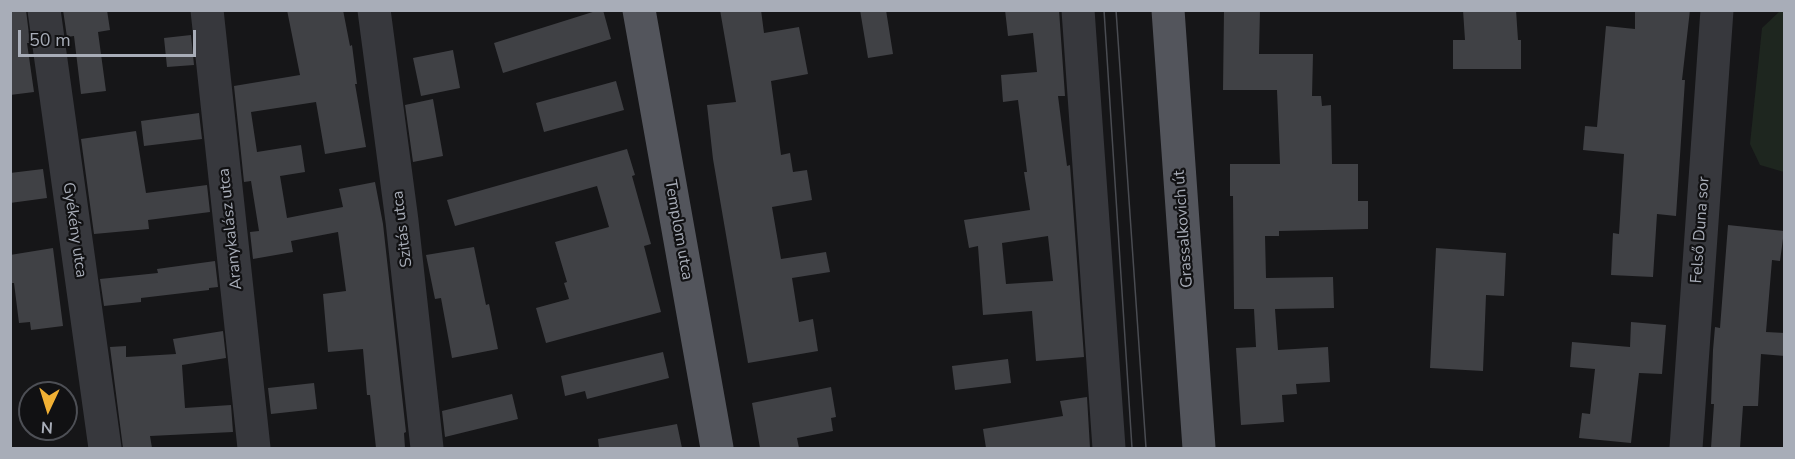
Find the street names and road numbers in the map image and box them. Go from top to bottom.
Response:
street label: Aranykalász utca [215,167,247,291]
street label: Grassalkovich út [1170,169,1198,289]
street label: Felső Duna sor [1688,176,1714,284]
street label: Templom utca [660,178,696,282]
street label: Gyékény utca [58,181,90,279]
street label: Szitás utca [389,190,417,268]

